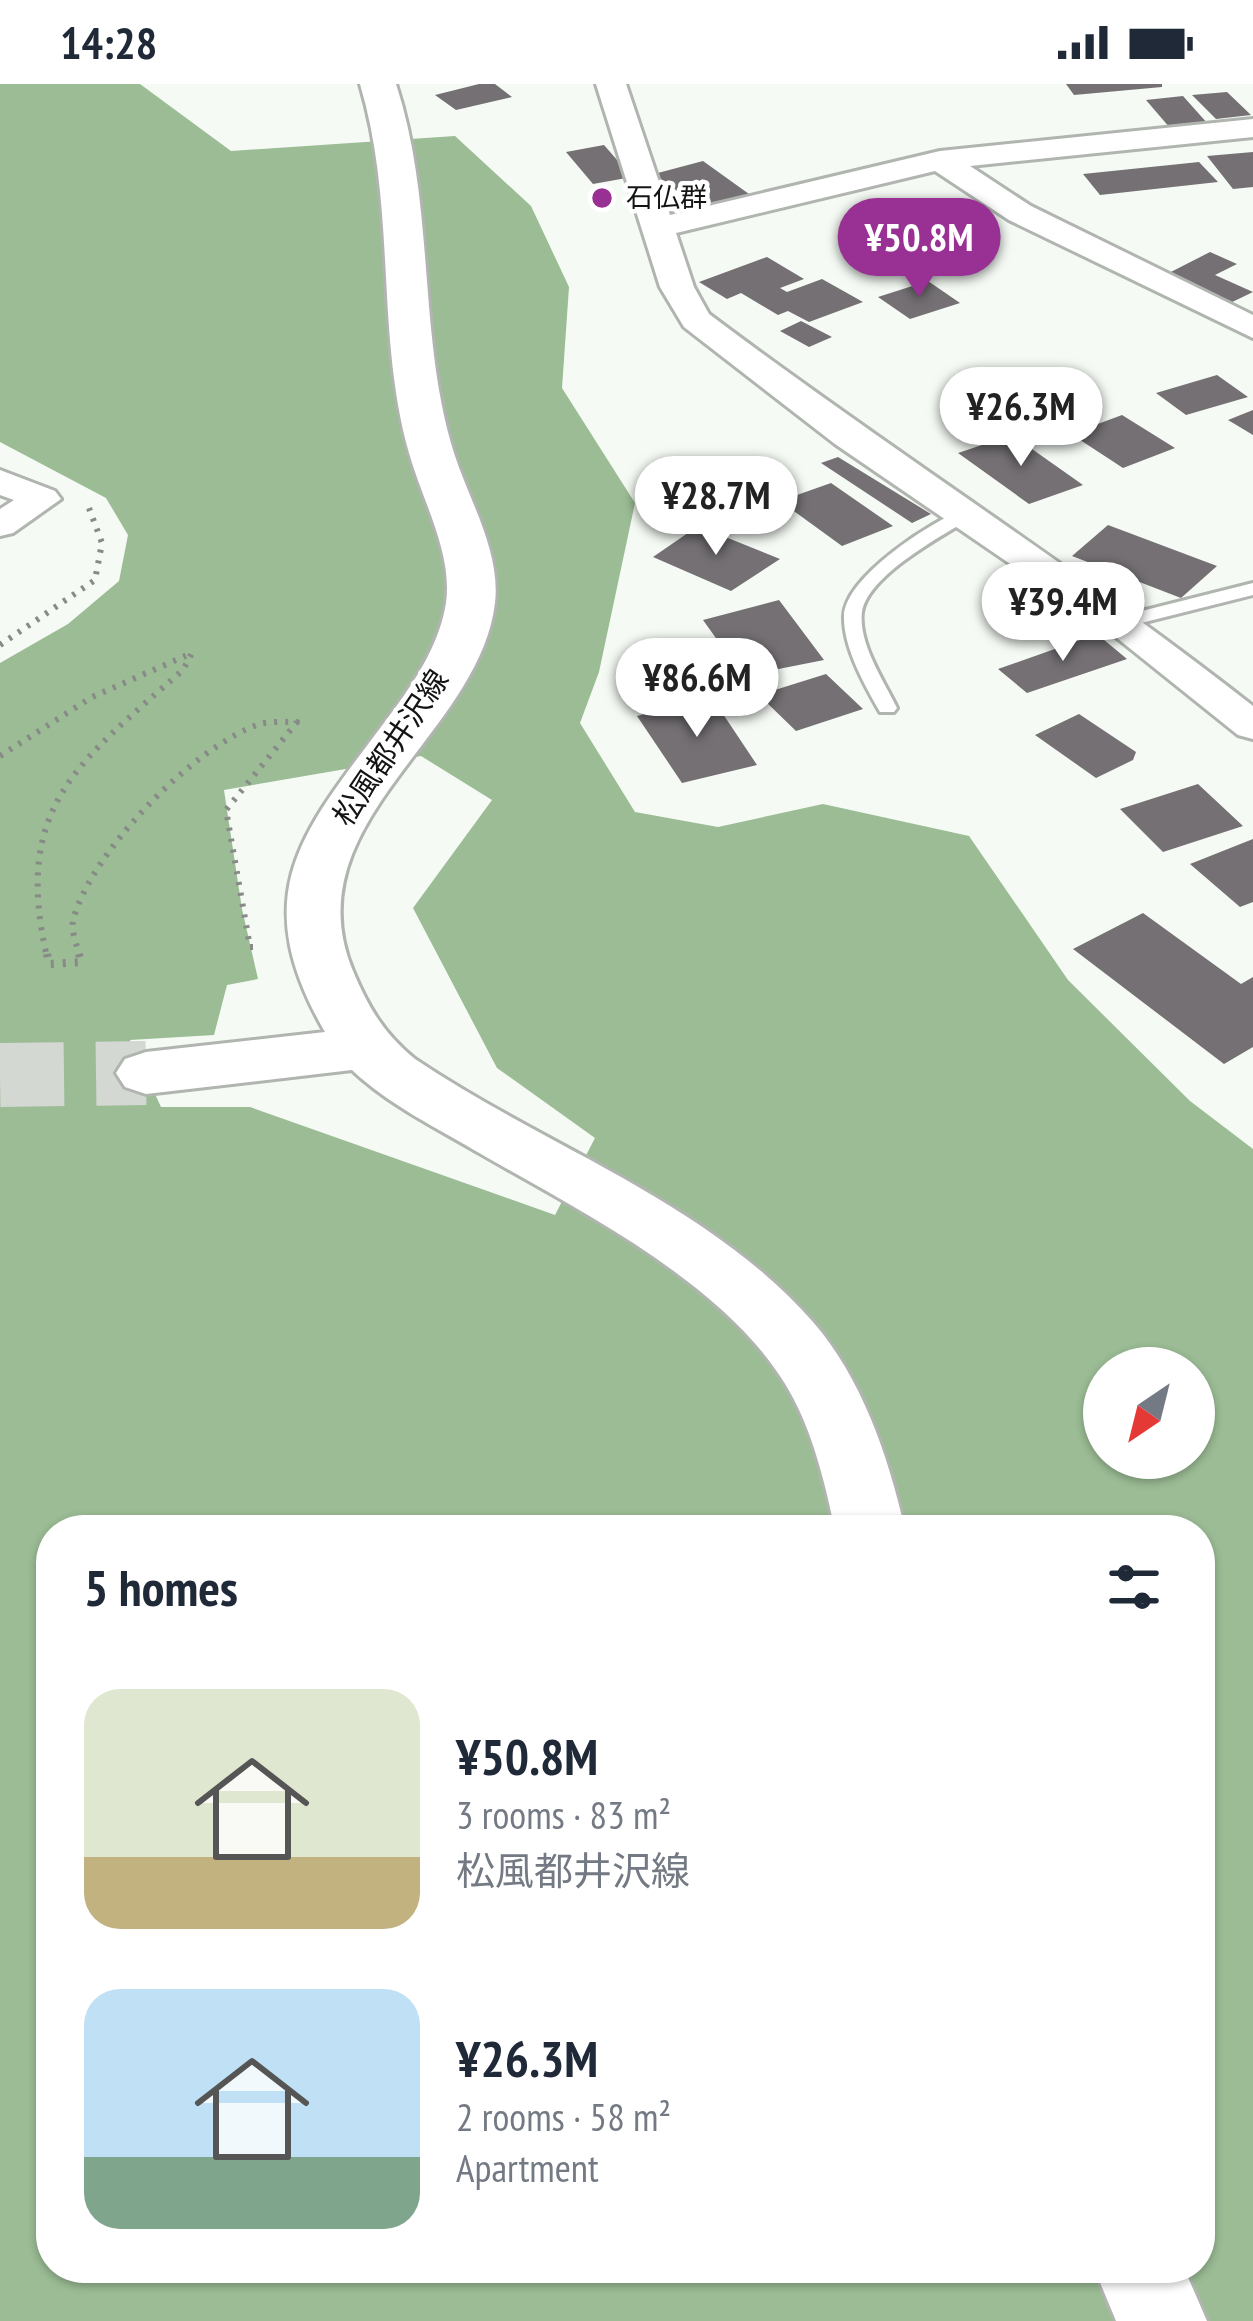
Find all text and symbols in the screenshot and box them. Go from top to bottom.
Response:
text: 14:28 [60,13,157,71]
place label: 石仏群 [626,180,707,214]
marker: 石仏群 [589,185,615,211]
pin: ¥50.8M [821,198,1017,300]
text: ¥50.8M [865,211,973,262]
pin: ¥26.3M [923,367,1119,469]
text: ¥26.3M [967,380,1075,431]
pin: ¥28.7M [618,456,814,558]
text: ¥28.7M [662,469,770,520]
pin: ¥39.4M [965,562,1161,664]
text: ¥39.4M [1009,575,1117,626]
pin: ¥86.6M [599,638,795,740]
text: ¥86.6M [643,651,751,702]
street label: 松風都井沢線 [323,662,456,833]
north arrow [1083,1347,1215,1479]
map controls [1083,1347,1215,1479]
text: 5 homes [84,1554,238,1620]
icon: filters [1101,1554,1167,1620]
text: ¥50.8M [456,1723,598,1789]
icon: home [180,1737,324,1881]
text: 3 rooms · 83 m² [456,1789,671,1840]
text: 松風都井沢線 [456,1845,690,1896]
text: ¥26.3M [456,2025,598,2091]
icon: home [180,2037,324,2181]
text: 2 rooms · 58 m² [456,2091,671,2142]
text: Apartment [456,2142,599,2193]

